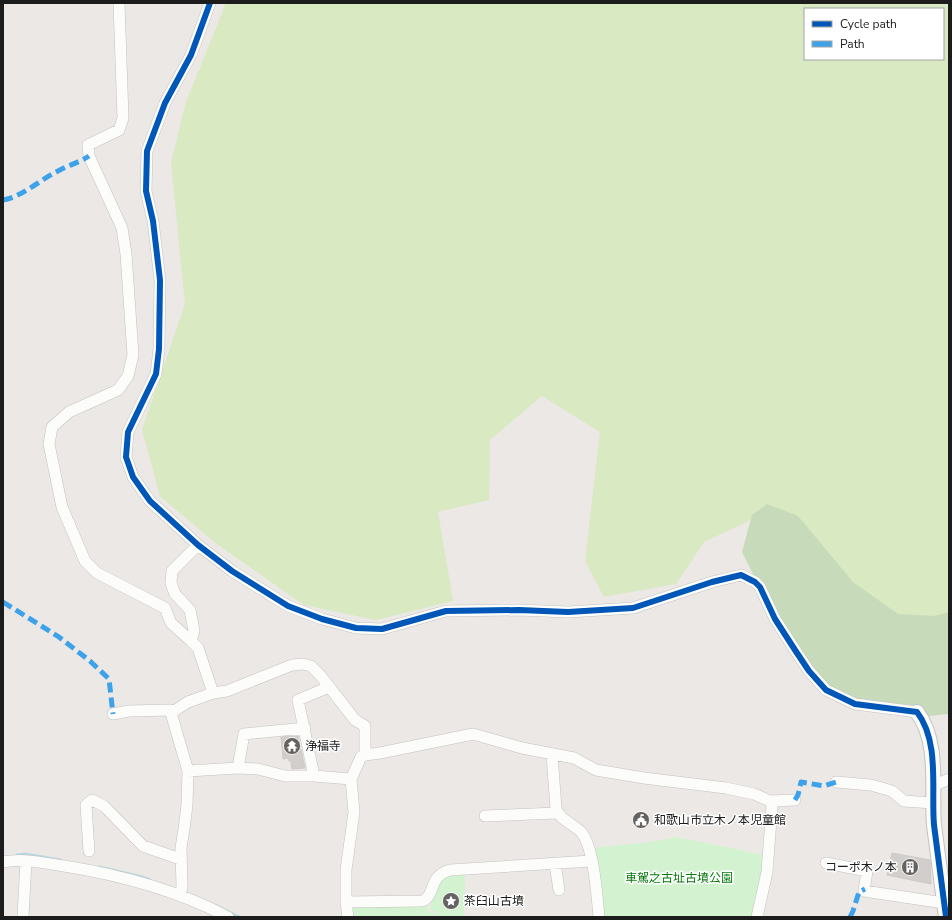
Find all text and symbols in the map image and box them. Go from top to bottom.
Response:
legend [804,8,944,60]
text: Cycle path [840,16,897,32]
text: Path [840,36,865,52]
temple icon: 浄福寺 [282,736,302,756]
place label: 浄福寺 [305,738,341,754]
public building icon: 和歌山市立木ノ本児童館 [631,810,651,830]
place label: 和歌山市立木ノ本児童館 [654,812,786,828]
building icon: コーポ木ノ本 [900,857,920,877]
place label: コーポ木ノ本 [825,859,897,875]
park label: 車駕之古址古墳公園 [625,870,733,886]
place icon: 茶臼山古墳 [441,891,461,911]
place label: 茶臼山古墳 [464,893,524,909]

